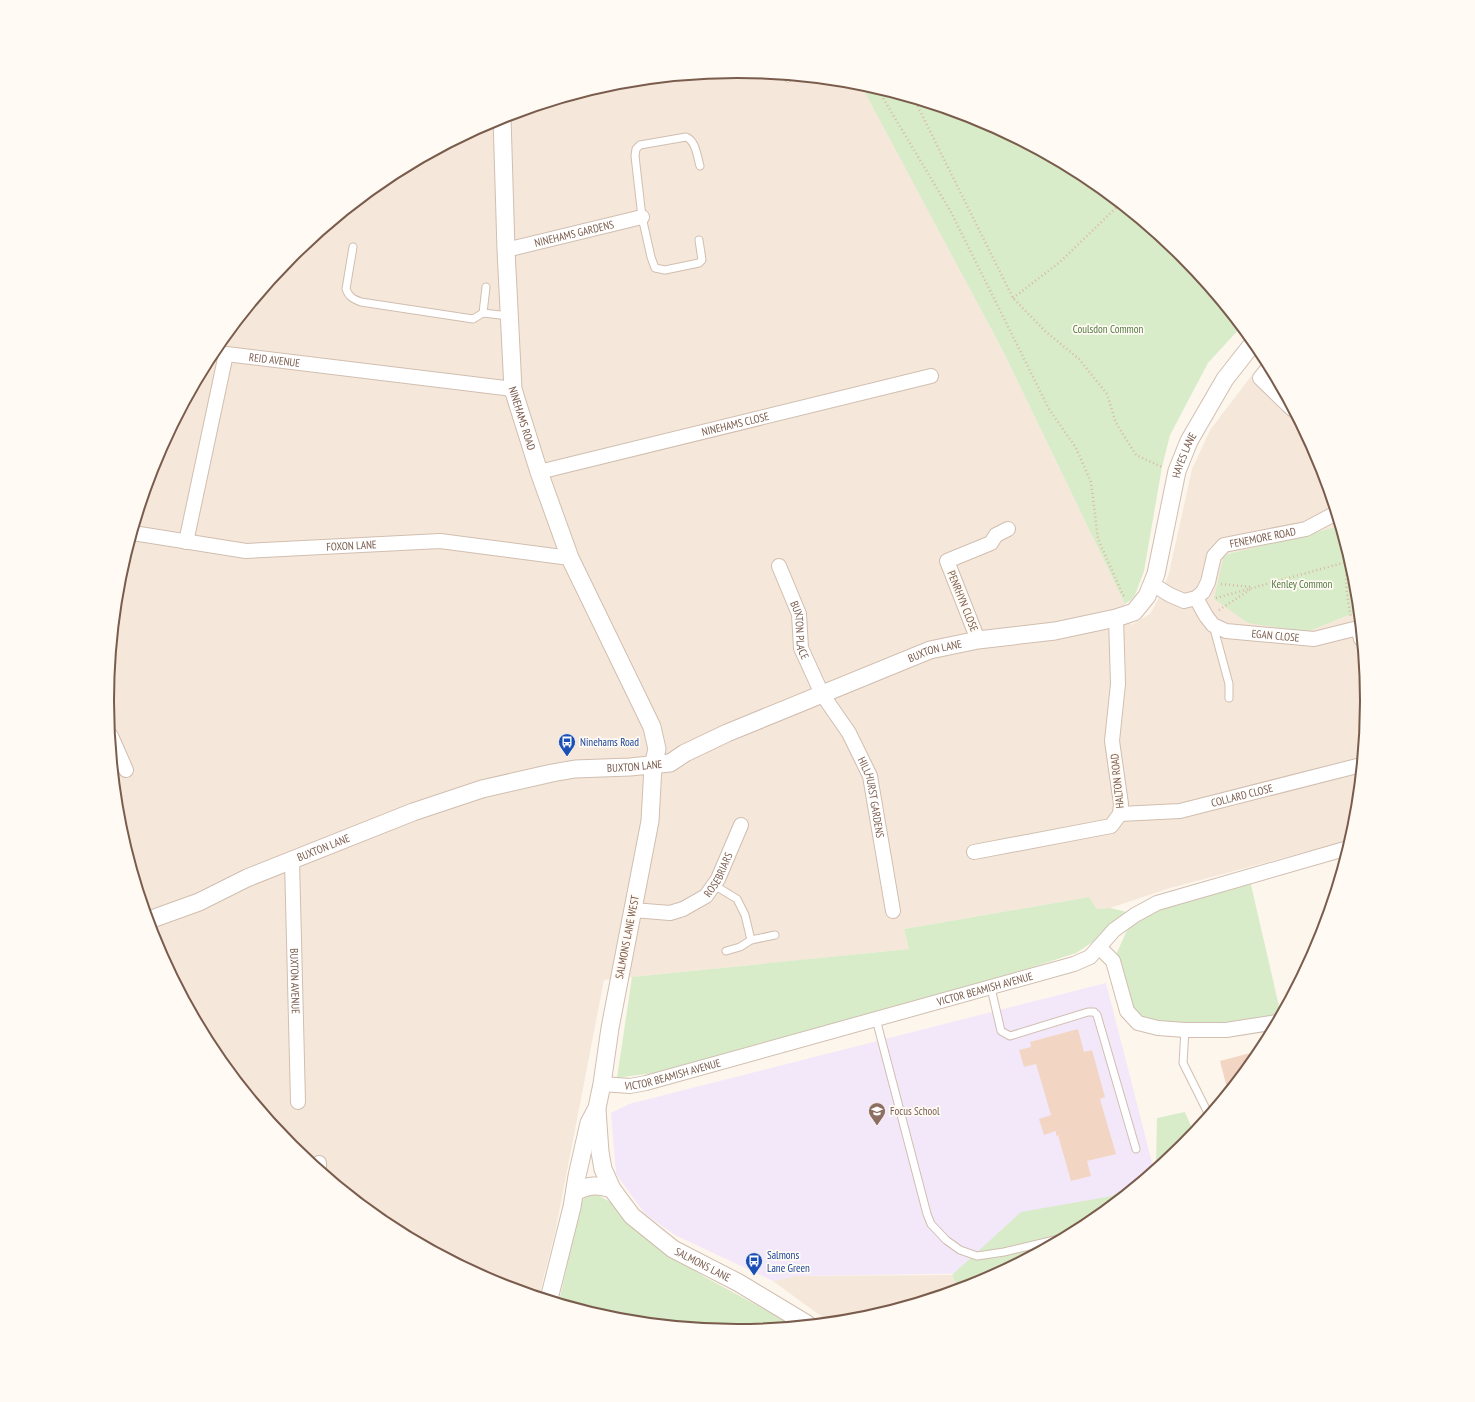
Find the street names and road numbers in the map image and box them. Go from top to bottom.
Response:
street label: NINEHAMS GARDENS [533,217,616,250]
street label: REID AVENUE [248,350,301,370]
street label: NINEHAMS ROAD [506,385,539,452]
street label: NINEHAMS CLOSE [700,409,771,439]
street label: HAYES LANE [1169,430,1200,479]
street label: FENEMORE ROAD [1228,524,1297,551]
street label: FOXON LANE [326,537,377,554]
street label: PENRHYN CLOSE [944,568,982,634]
street label: BUXTON PLACE [787,599,812,662]
street label: EGAN CLOSE [1251,626,1300,645]
street label: BUXTON LANE [906,637,963,665]
street label: HALTON ROAD [1107,753,1127,809]
street label: HILLHURST GARDENS [855,754,887,839]
street label: BUXTON LANE [607,757,663,775]
street label: COLLARD CLOSE [1210,781,1275,810]
street label: BUXTON LANE [295,831,352,864]
street label: ROSEBRIARS [701,850,736,900]
street label: SALMONS LANE WEST [612,894,642,980]
street label: BUXTON AVENUE [287,948,303,1014]
street label: VICTOR BEAMISH AVENUE [934,969,1035,1009]
street label: VICTOR BEAMISH AVENUE [623,1056,722,1093]
street label: SALMONS LANE [672,1244,733,1285]

